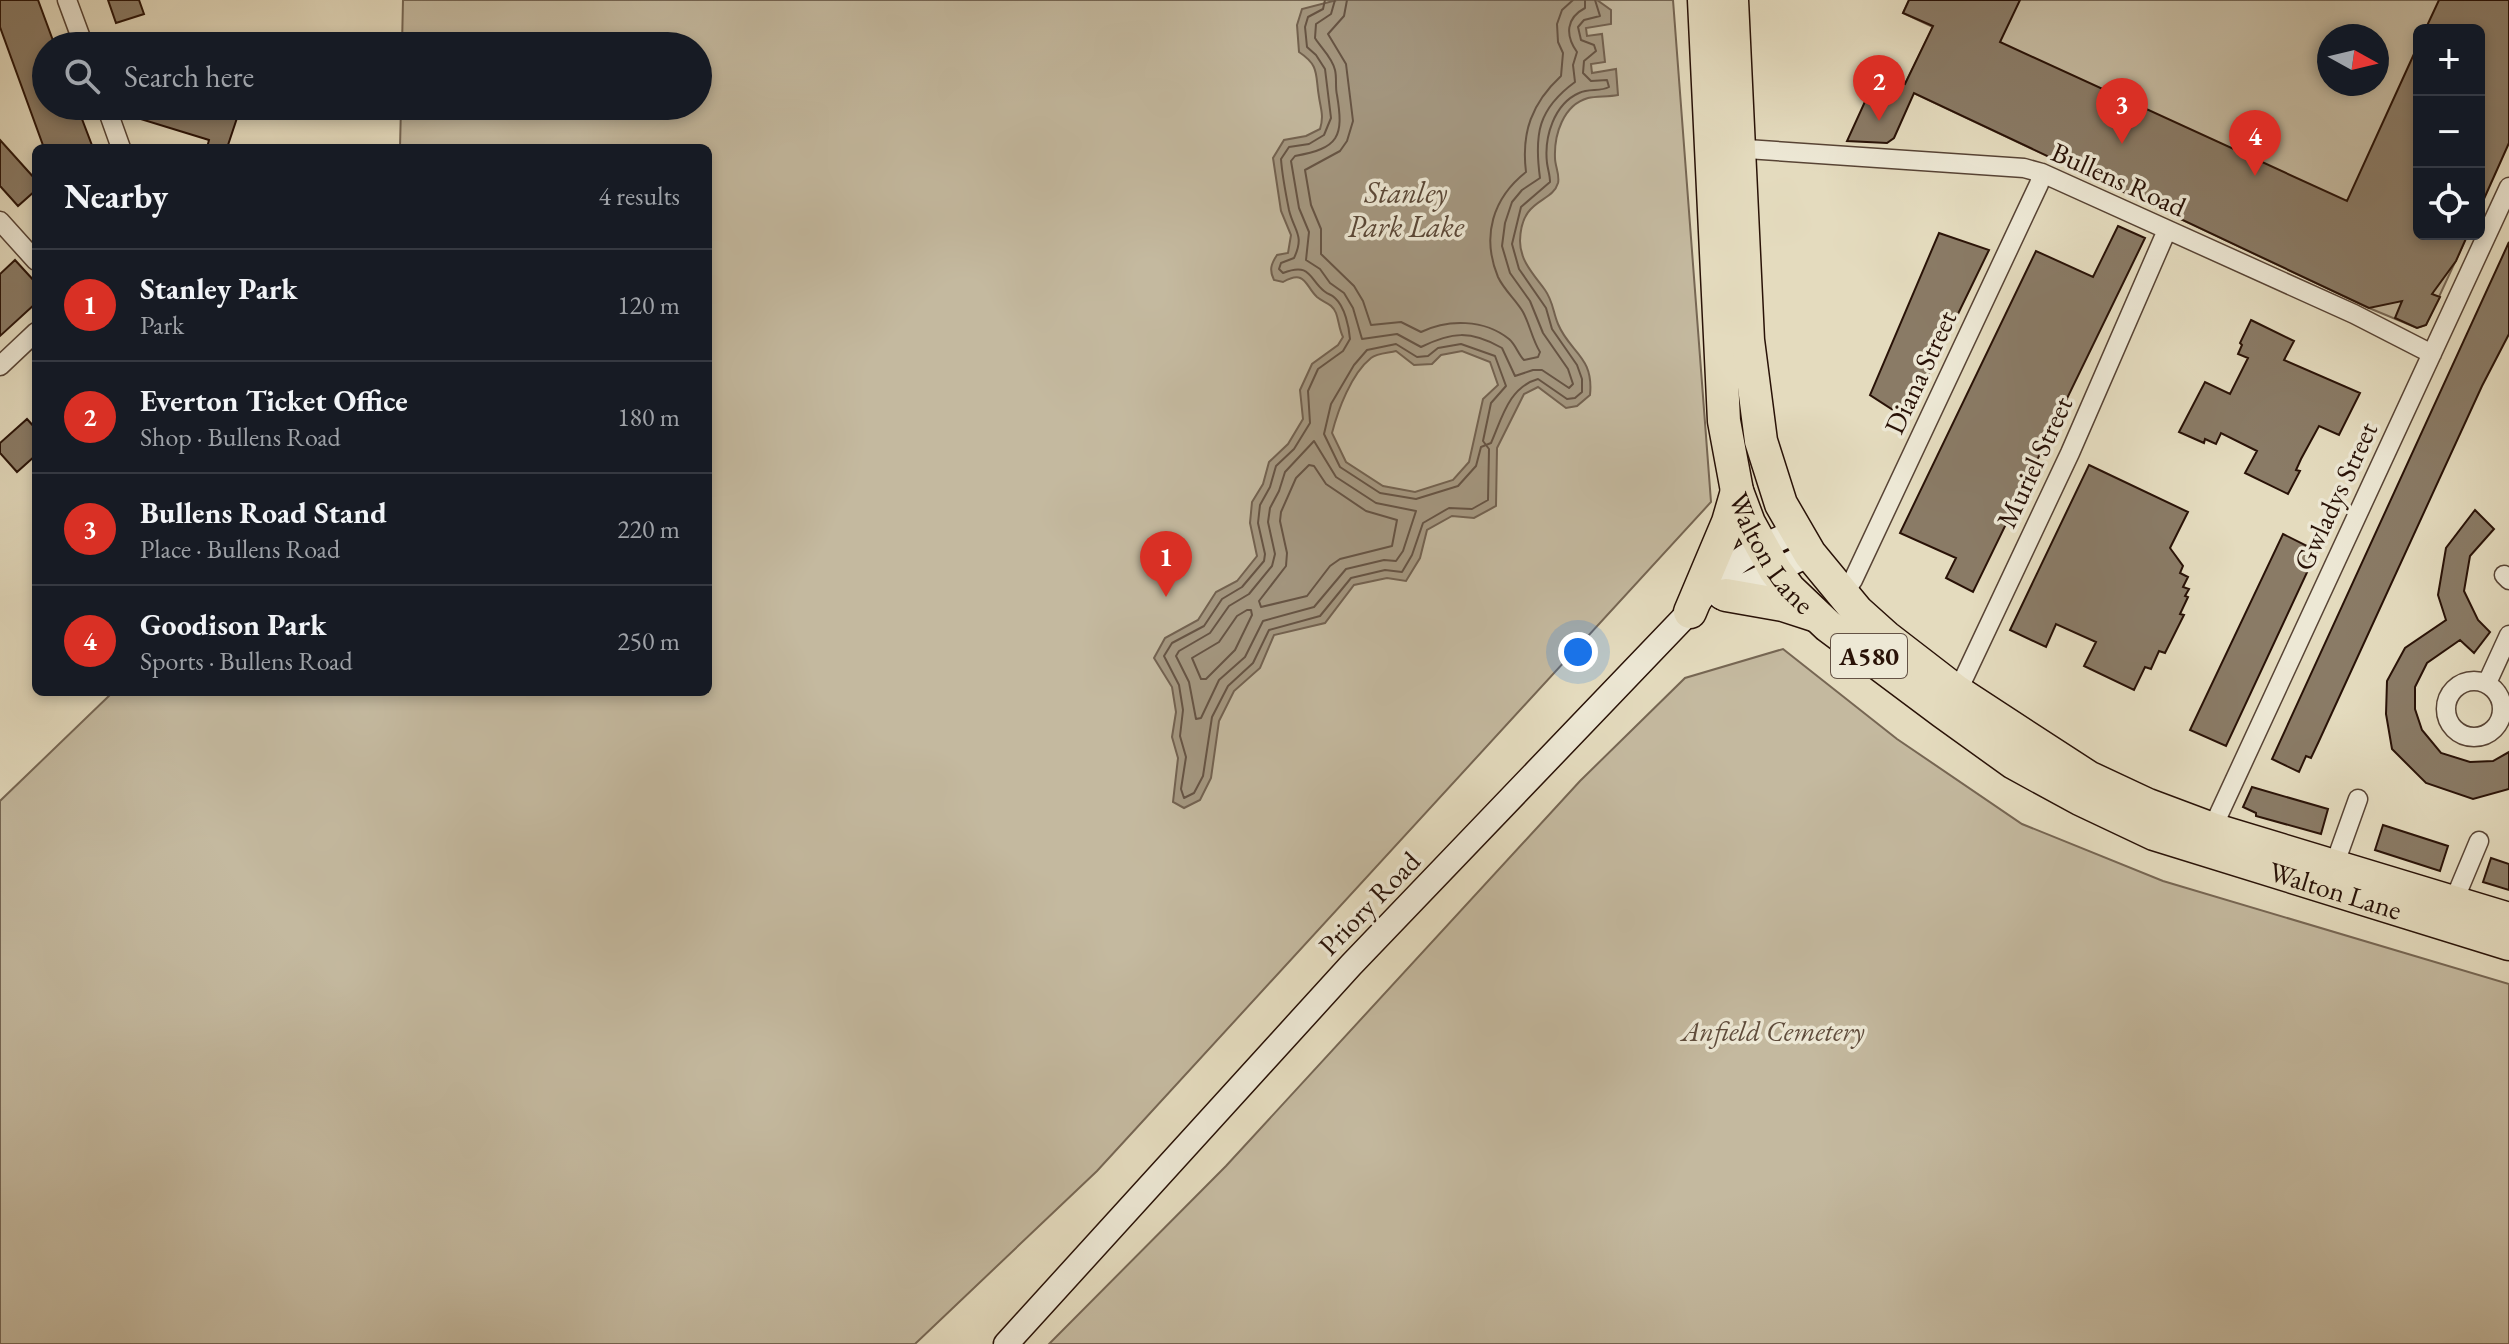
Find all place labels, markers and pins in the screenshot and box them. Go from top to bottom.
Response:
pin: 2 [1853,55,1905,121]
pin: 3 [2096,78,2148,144]
pin: 4 [2229,110,2281,176]
pin: 1 [1140,531,1192,597]

